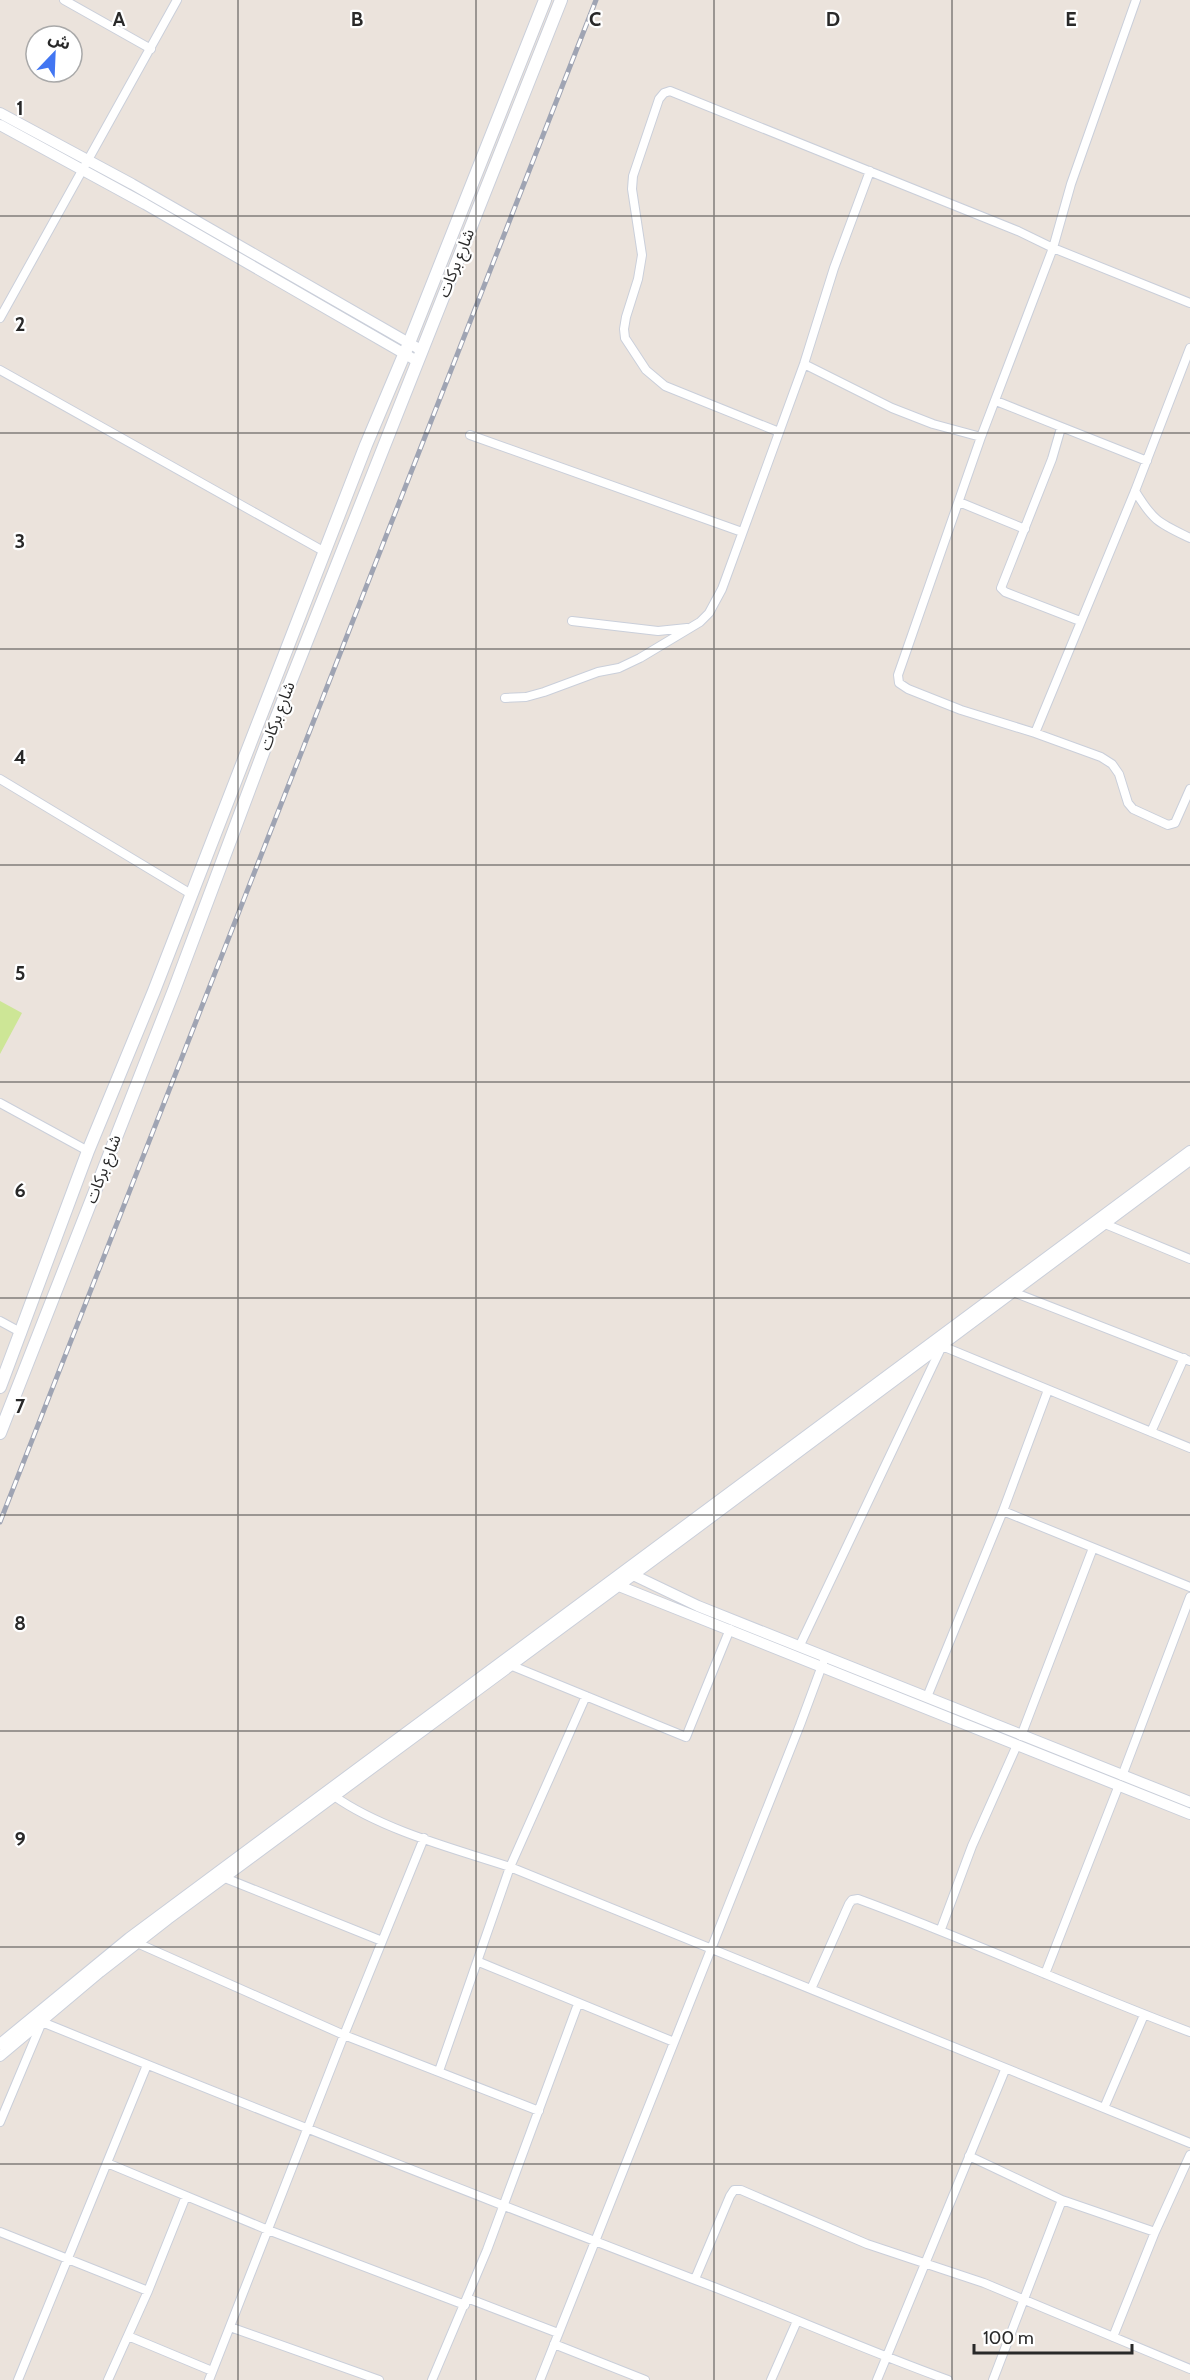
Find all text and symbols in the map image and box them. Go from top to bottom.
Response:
text: A [113,7,126,31]
text: B [351,7,363,31]
text: C [589,7,601,31]
text: D [826,7,840,31]
text: E [1065,7,1077,31]
north arrow [24,24,84,84]
text: ش [46,28,74,54]
text: 1 [16,96,24,120]
street label: شارع بركات [434,226,481,301]
text: 2 [15,312,25,336]
text: 3 [15,529,25,553]
street label: شارع بركات [255,679,302,754]
text: 4 [14,745,26,769]
text: 5 [15,961,25,985]
street label: شارع بركات [81,1132,128,1207]
text: 6 [14,1178,26,1202]
text: 7 [15,1394,26,1418]
text: 8 [14,1611,26,1635]
text: 9 [14,1827,26,1851]
scale bar [974,2317,1132,2355]
text: 100 m [983,2327,1034,2349]

